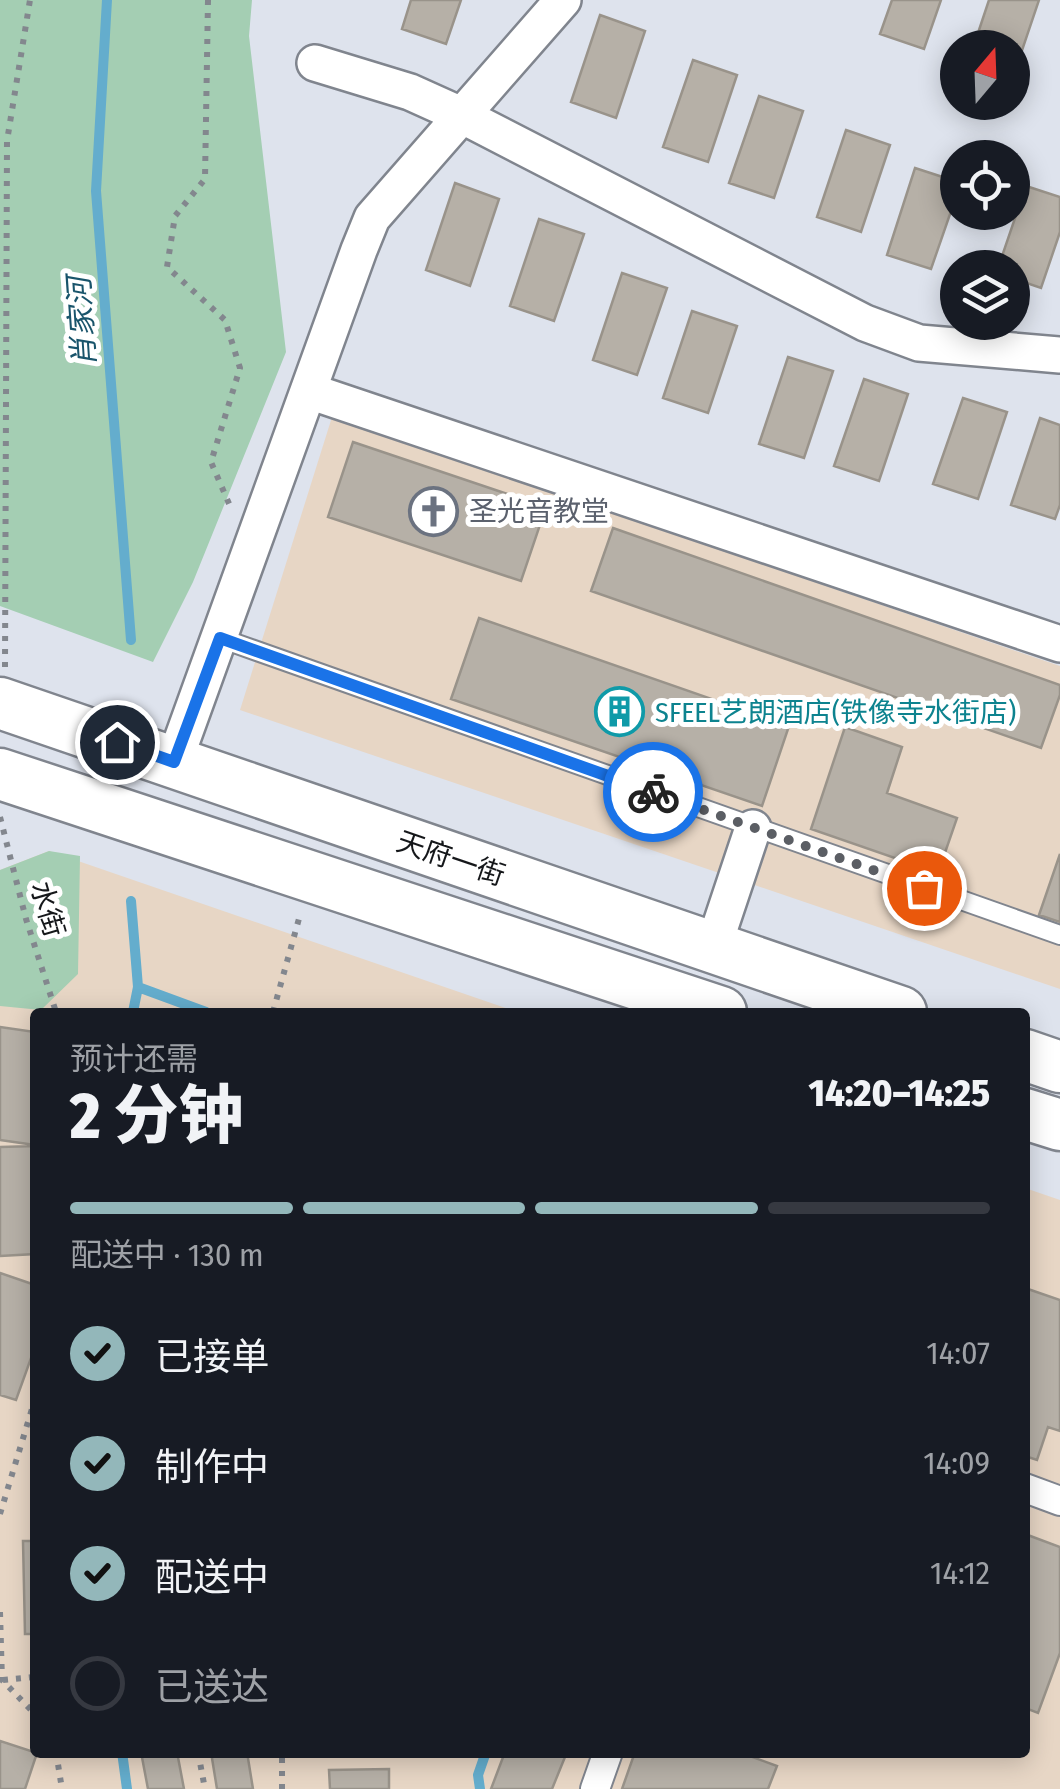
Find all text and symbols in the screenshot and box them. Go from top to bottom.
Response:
north arrow [940,30,1030,120]
map controls [940,30,1030,340]
button: locate [940,140,1030,230]
button: layers [940,250,1030,340]
water label: 肖家河 [61,271,103,368]
church icon: 圣光音教堂 [408,485,460,537]
place label: 圣光音教堂 [469,495,609,528]
building icon: SFEEL艺朗酒店(铁像寺水街店) [594,686,646,738]
place label: SFEEL艺朗酒店(铁像寺水街店) [655,696,1016,729]
pin [75,700,160,785]
icon: home [90,715,145,770]
courier [603,742,703,842]
icon: bike [626,765,681,820]
street label: 天府一街 [393,825,509,892]
pin [882,846,967,931]
icon: bag [897,861,952,916]
street label: 水街 [24,878,71,941]
text: 预计还需 [70,1040,198,1078]
text: 14:20–14:25 [808,1070,990,1116]
text: 2 分钟 [70,1077,244,1155]
text: 配送中 · 130 m [70,1236,264,1274]
icon: check [70,1326,125,1381]
text: 已接单 [155,1334,269,1380]
text: 14:07 [926,1334,990,1372]
icon: check [70,1436,125,1491]
text: 制作中 [155,1444,269,1490]
text: 14:09 [923,1444,990,1482]
icon: check [70,1546,125,1601]
text: 配送中 [155,1554,269,1600]
text: 14:12 [930,1554,990,1592]
text: 已送达 [155,1664,269,1710]

